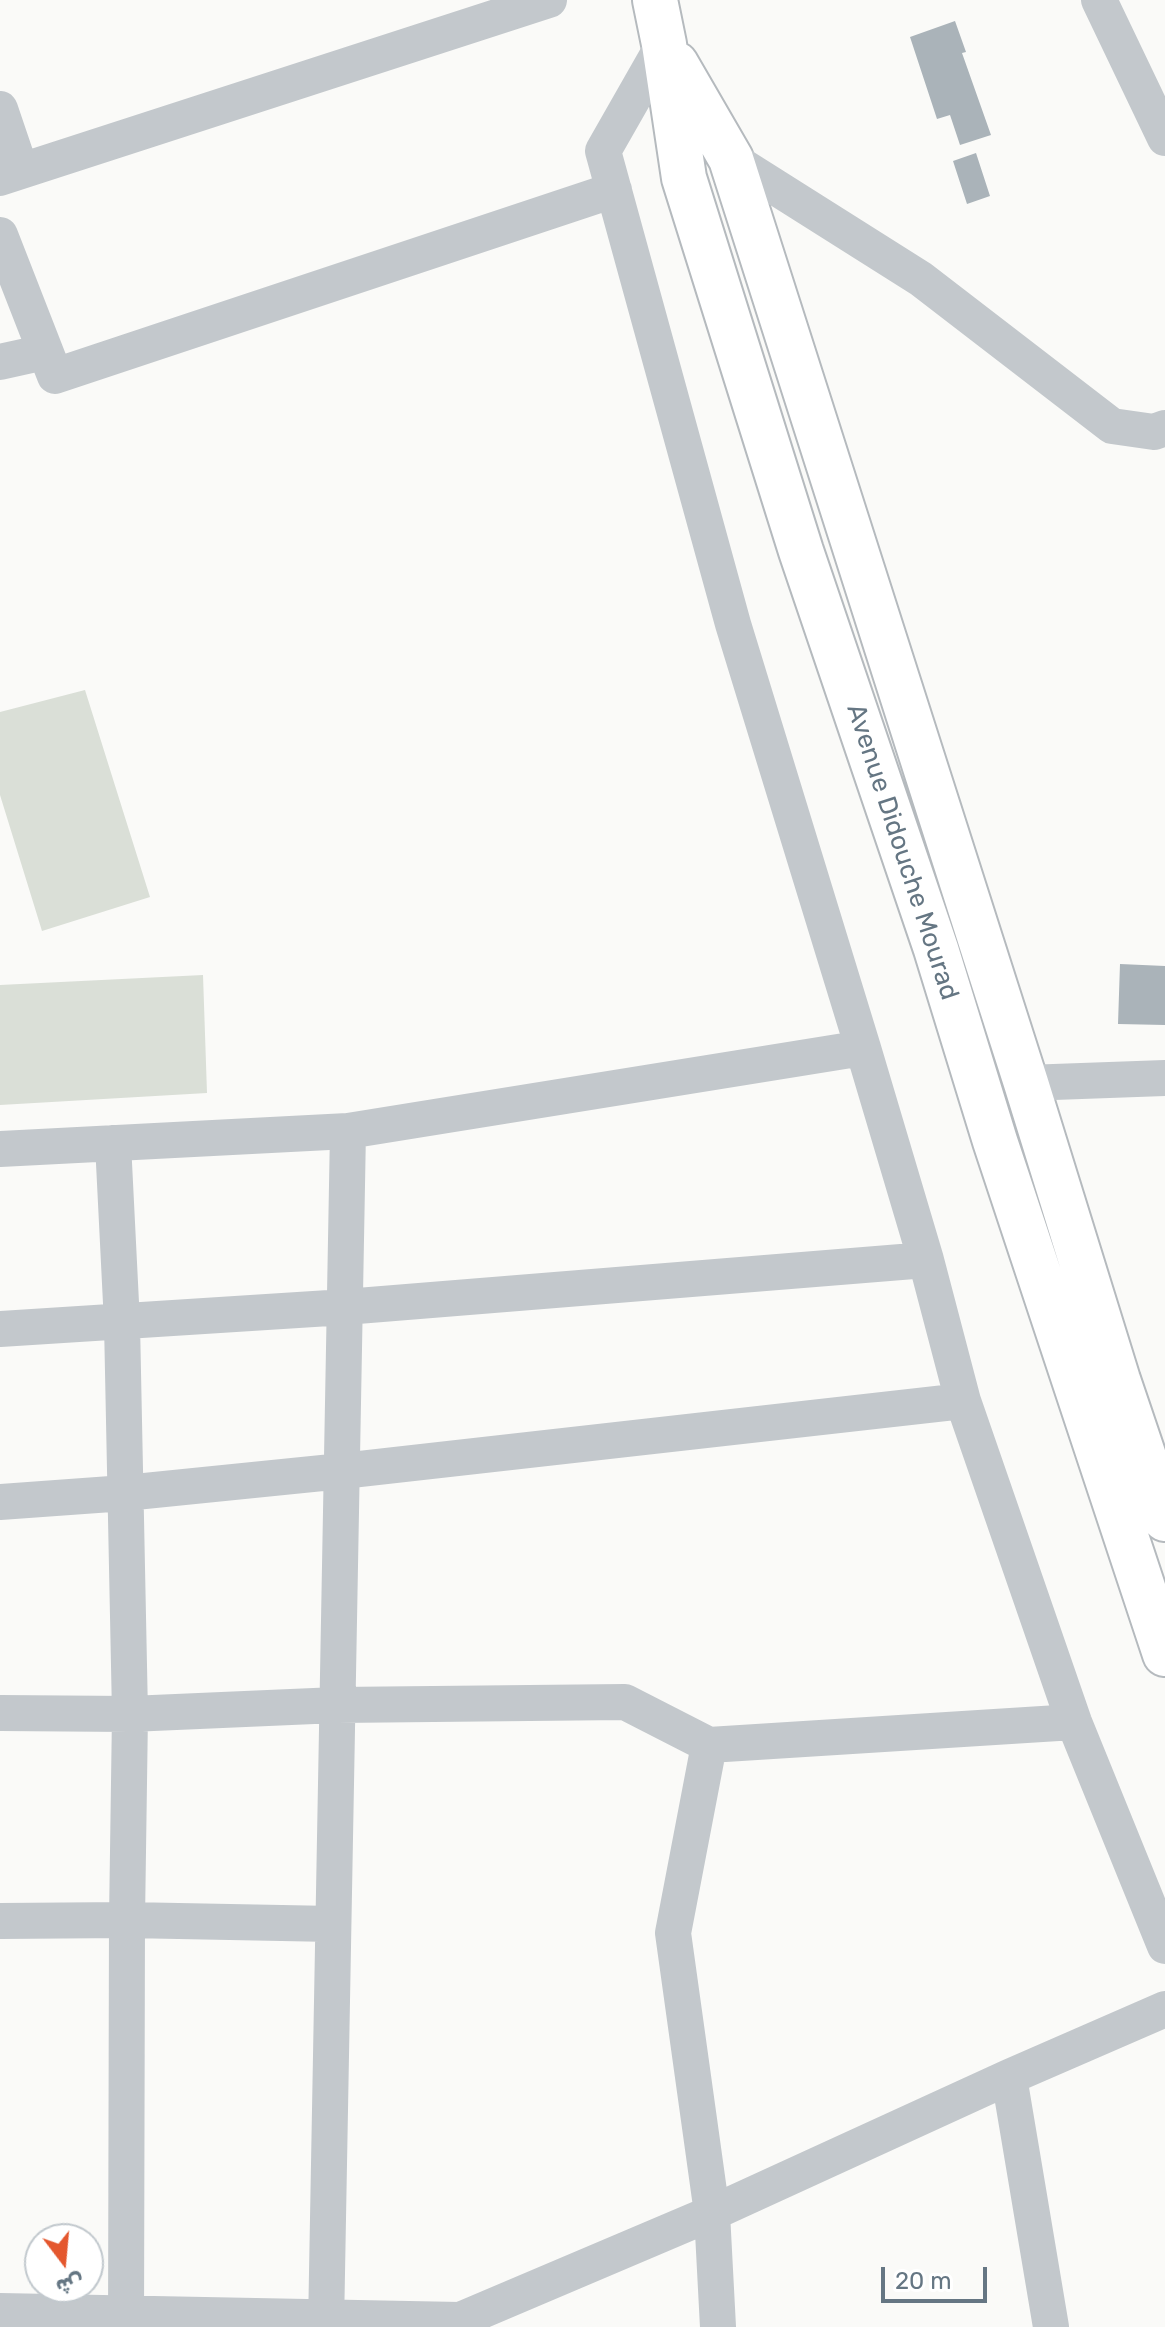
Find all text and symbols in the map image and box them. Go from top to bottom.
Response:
street label: Avenue Didouche Mourad [839,700,965,1004]
north arrow [24,2223,104,2303]
scale bar [885,2251,991,2301]
text: 20 m [895,2267,952,2295]
text: ش [53,2268,87,2301]

